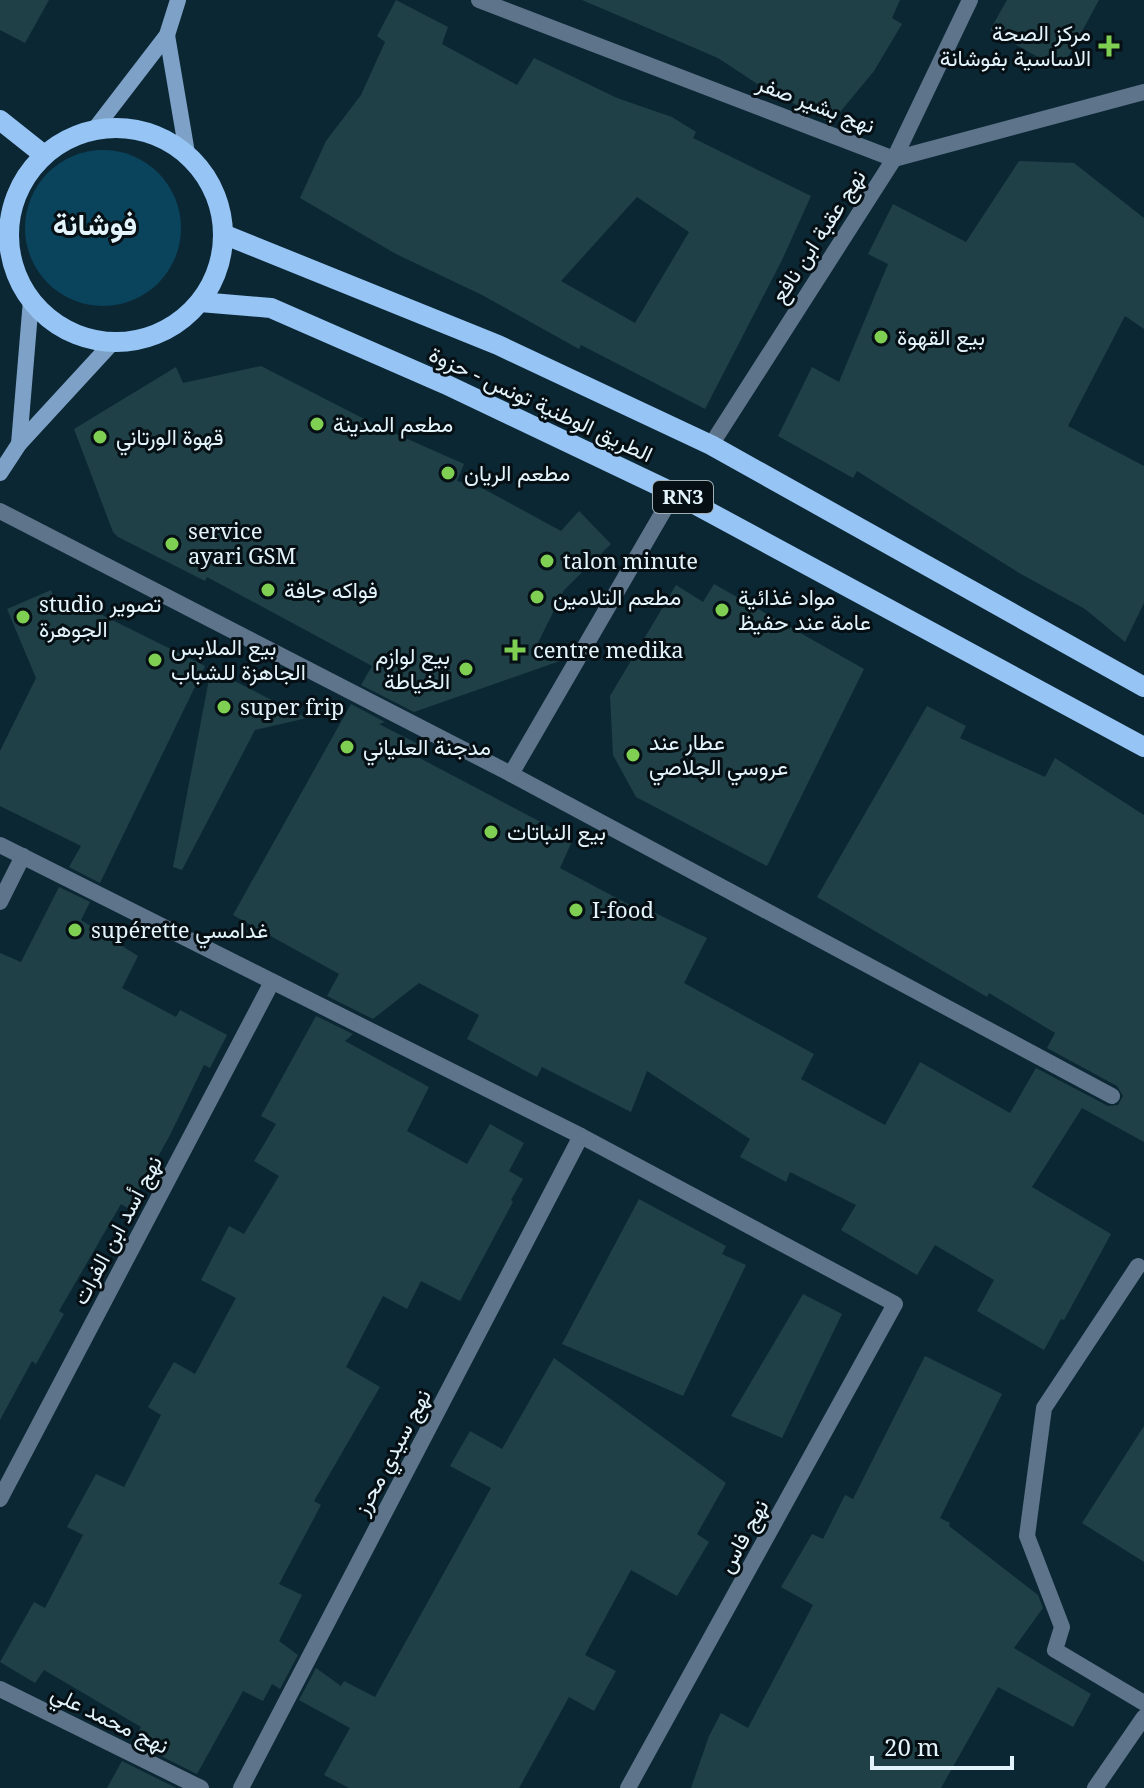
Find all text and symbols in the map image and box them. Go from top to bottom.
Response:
place label: مركز الصحة الاساسية بفوشانة [940,17,1091,72]
marker: مركز الصحة الاساسية بفوشانة [1098,35,1120,57]
street label: نهج بشير صفر [752,66,880,140]
street label: نهج عقبة ابن نافع [763,163,872,309]
district label: فوشانة [53,203,137,244]
place label: بيع القهوة [897,321,985,352]
marker: بيع القهوة [872,328,890,346]
street label: الطريق الوطنية تونس - حزوة [425,338,658,468]
place label: مطعم المدينة [333,408,453,439]
marker: مطعم المدينة [308,415,326,433]
place label: قهوة الورتاني [116,421,224,456]
marker: قهوة الورتاني [91,428,109,446]
place label: مطعم الريان [464,457,570,488]
marker: مطعم الريان [439,464,457,482]
road number: RN3 [653,481,713,513]
place label: service ayari GSM [188,515,296,570]
marker: service ayari GSM [163,535,181,553]
place label: talon minute [563,545,698,575]
marker: talon minute [538,552,556,570]
place label: فواكه جافة [284,574,378,604]
marker: فواكه جافة [259,581,277,599]
place label: مطعم التلامين [553,581,681,612]
place label: مواد غذائية عامة عند حفيظ [738,581,871,636]
place label: studio تصوير الجوهرة [39,588,161,643]
marker: مطعم التلامين [528,588,546,606]
marker: مواد غذائية عامة عند حفيظ [713,601,731,619]
marker: studio تصوير الجوهرة [14,608,32,626]
place label: بيع الملابس الجاهزة للشباب [171,631,306,686]
place label: centre medika [533,634,684,664]
marker: centre medika [504,639,526,661]
place label: بيع لوازم الخياطة [375,640,450,695]
marker: بيع الملابس الجاهزة للشباب [146,651,164,669]
marker: بيع لوازم الخياطة [457,660,475,678]
place label: super frip [240,691,344,721]
marker: super frip [215,698,233,716]
place label: عطار عند عروسي الجلاصي [649,726,788,786]
place label: مدجنة العلياني [363,731,491,766]
marker: مدجنة العلياني [338,738,356,756]
marker: عطار عند عروسي الجلاصي [624,746,642,764]
place label: بيع النباتات [507,816,606,847]
marker: بيع النباتات [482,823,500,841]
place label: I-food [592,894,654,924]
marker: I-food [567,901,585,919]
place label: supérette غدامسي [91,914,268,949]
marker: supérette غدامسي [66,921,84,939]
street label: نهج أسد ابن الفرات [64,1150,169,1310]
street label: نهج سيدي محرز [345,1383,441,1523]
street label: نهج فاس [710,1493,775,1578]
street label: نهج محمد علي [44,1677,174,1764]
scale bar [872,1720,1012,1770]
text: 20 m [884,1730,940,1763]

